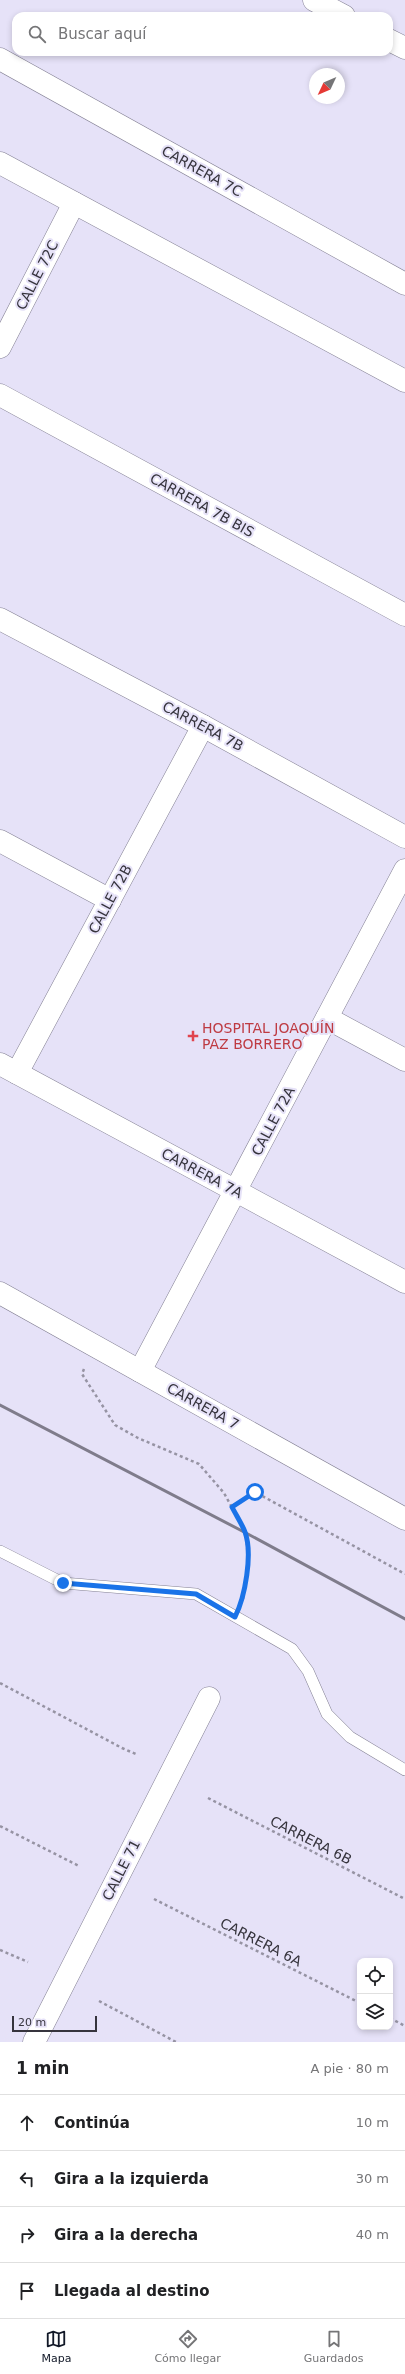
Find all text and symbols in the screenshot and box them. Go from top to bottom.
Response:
search box [12,12,393,56]
icon: search [26,23,48,45]
text: Buscar aquí [58,25,146,43]
north arrow [309,68,345,104]
street label: CARRERA 7C [159,142,245,200]
street label: CALLE 72C [13,237,61,312]
street label: CARRERA 7B BIS [147,470,257,540]
street label: CARRERA 7B [160,698,246,754]
street label: CALLE 72B [85,862,135,936]
place label: HOSPITAL JOAQUÍN PAZ BORRERO [202,1020,334,1052]
marker: HOSPITAL JOAQUÍN PAZ BORRERO [187,1030,199,1042]
street label: CALLE 72A [248,1083,298,1158]
street label: CARRERA 7A [159,1145,246,1201]
street label: CARRERA 7 [164,1380,242,1432]
route start [246,1483,264,1501]
route end [54,1574,72,1592]
street label: CARRERA 6B [268,1813,354,1867]
street label: CALLE 71 [99,1837,143,1903]
street label: CARRERA 6A [218,1915,305,1970]
map controls [357,1958,393,2030]
button: locate [357,1958,393,1994]
button: layers [357,1994,393,2030]
scale bar [12,2014,97,2033]
text: 20 m [18,2016,46,2029]
text: 1 min [16,2058,69,2078]
text: A pie · 80 m [310,2061,389,2076]
icon: ahead [16,2112,38,2134]
text: Continúa [54,2114,130,2132]
text: 10 m [356,2115,389,2130]
icon: left [16,2168,38,2190]
text: Gira a la izquierda [54,2170,209,2188]
text: 30 m [356,2171,389,2186]
icon: right [16,2224,38,2246]
text: Gira a la derecha [54,2226,198,2244]
text: 40 m [356,2227,389,2242]
icon: arrive [16,2280,38,2302]
text: Llegada al destino [54,2282,209,2300]
tab: Mapa [41,2328,71,2365]
tab: Cómo llegar [154,2328,221,2365]
tab: Guardados [304,2328,364,2365]

